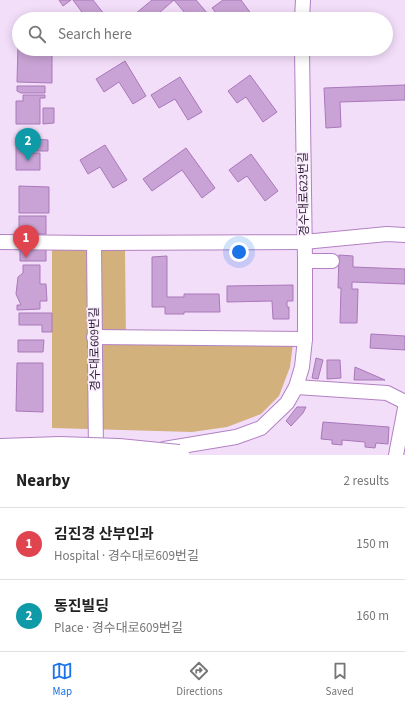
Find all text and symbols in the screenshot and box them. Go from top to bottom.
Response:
search box [12,12,393,56]
icon: search [26,23,48,45]
text: Search here [58,24,132,45]
pin: 2 [15,128,41,161]
street label: 경수대로623번길 [295,152,313,236]
pin: 1 [13,225,39,258]
your location [229,242,249,262]
street label: 경수대로609번길 [86,307,104,391]
text: Nearby [16,469,70,493]
text: 2 results [344,472,389,490]
text: 김진경 산부인과 [54,524,154,545]
text: 1 [26,535,32,553]
text: 150 m [356,535,389,553]
text: Hospital · 경수대로609번길 [54,547,199,565]
text: 동진빌딩 [54,596,109,617]
text: 2 [26,607,32,625]
text: 160 m [356,607,389,625]
text: Place · 경수대로609번길 [54,619,183,637]
tab: Map [51,660,73,699]
tab: Directions [176,660,223,699]
tab: Saved [326,660,354,699]

